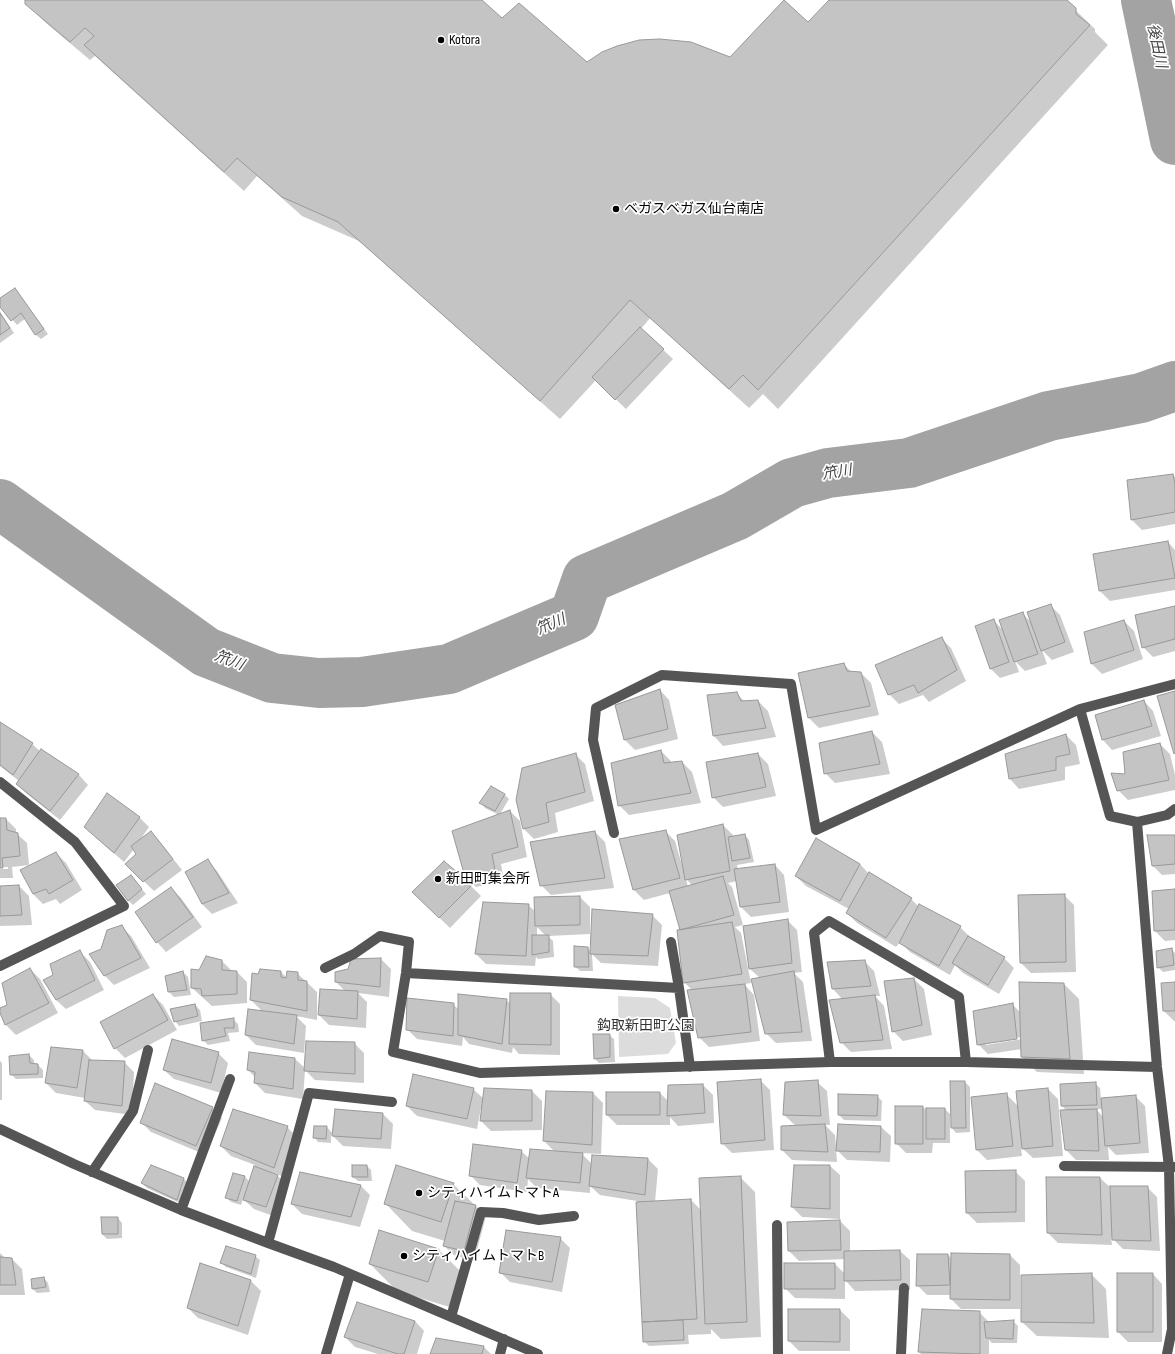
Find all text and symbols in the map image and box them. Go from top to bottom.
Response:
water label: 後田川 [1143,22,1169,70]
place label: Kotora [449,32,480,48]
marker: Kotora [436,35,446,45]
place label: ベガスベガス仙台南店 [624,201,764,217]
marker: ベガスベガス仙台南店 [611,204,621,214]
water label: 笊川 [821,462,853,484]
water label: 笊川 [534,611,568,639]
water label: 笊川 [212,647,246,675]
place label: 新田町集会所 [446,871,530,887]
marker: 新田町集会所 [433,874,443,884]
park label: 鈎取新田町公園 [597,1018,695,1034]
place label: シティハイムトマトA [427,1185,559,1201]
marker: シティハイムトマトA [414,1188,424,1198]
place label: シティハイムトマトB [412,1248,544,1264]
marker: シティハイムトマトB [399,1251,409,1261]

